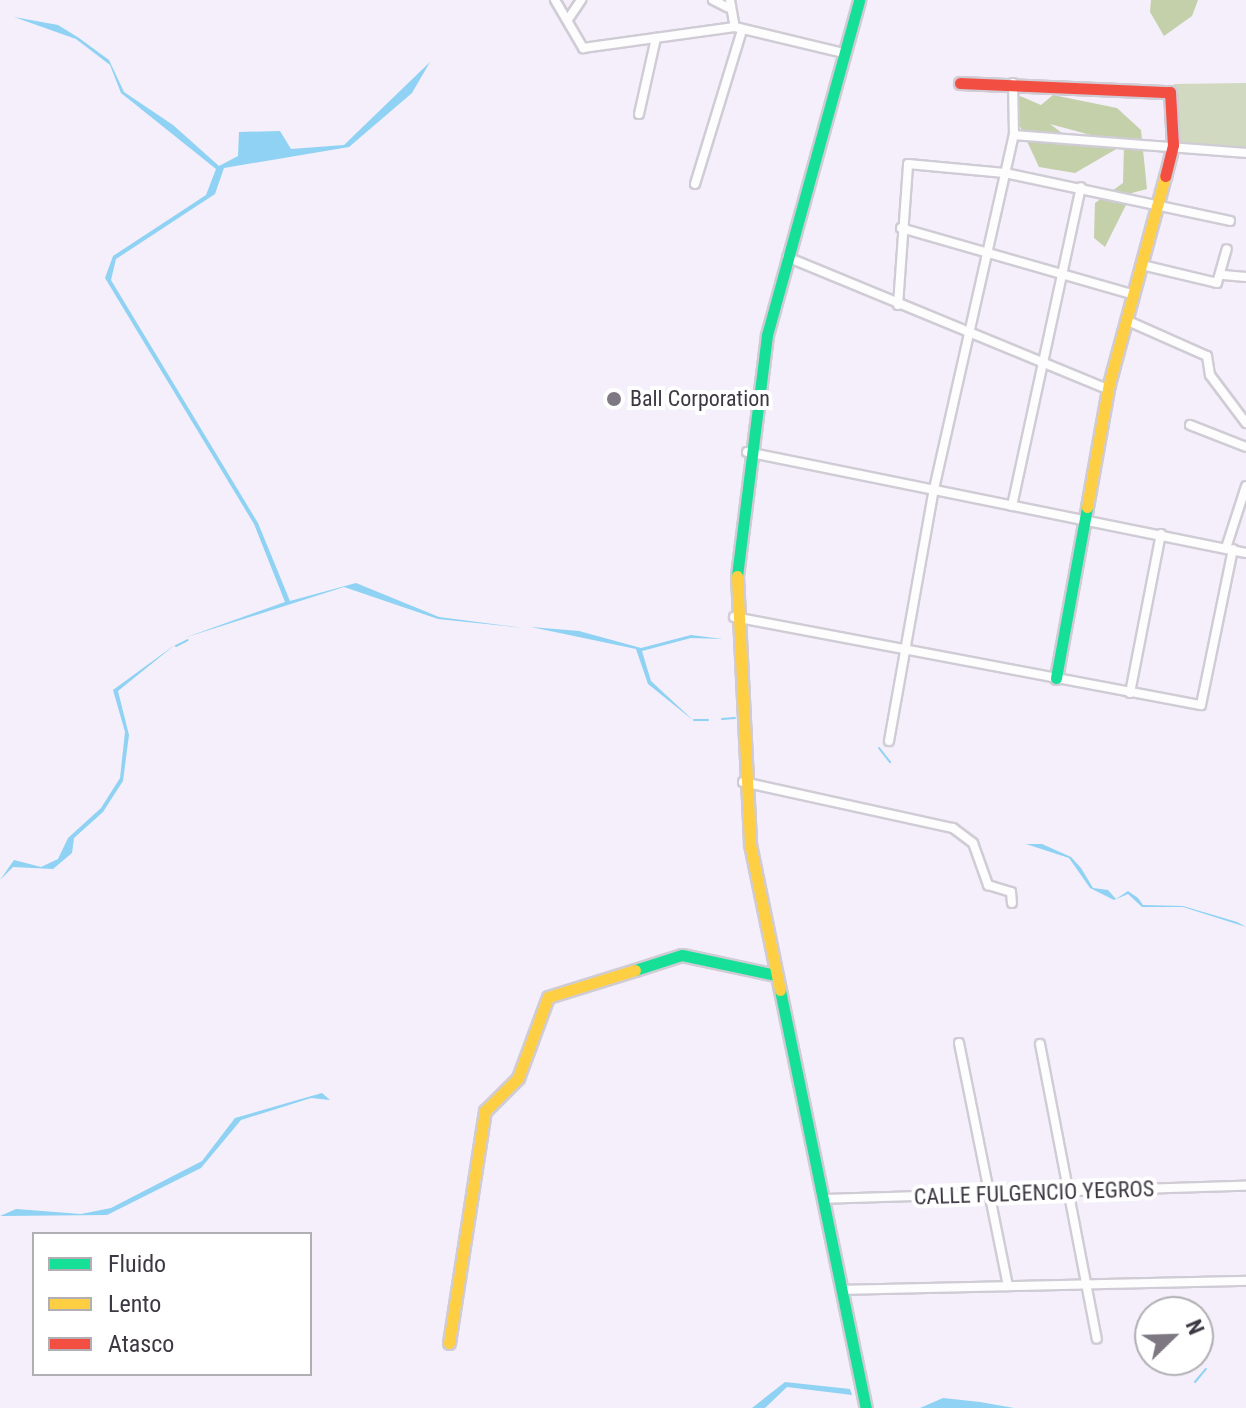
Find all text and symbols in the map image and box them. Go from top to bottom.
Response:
place label: Ball Corporation [630,386,770,412]
marker: Ball Corporation [605,390,623,408]
street label: CALLE FULGENCIO YEGROS [913,1176,1155,1210]
legend [32,1232,312,1376]
text: Fluido [108,1250,166,1278]
text: Lento [108,1290,161,1318]
north arrow [1134,1296,1214,1376]
text: N [1181,1316,1209,1338]
text: Atasco [108,1330,174,1358]

